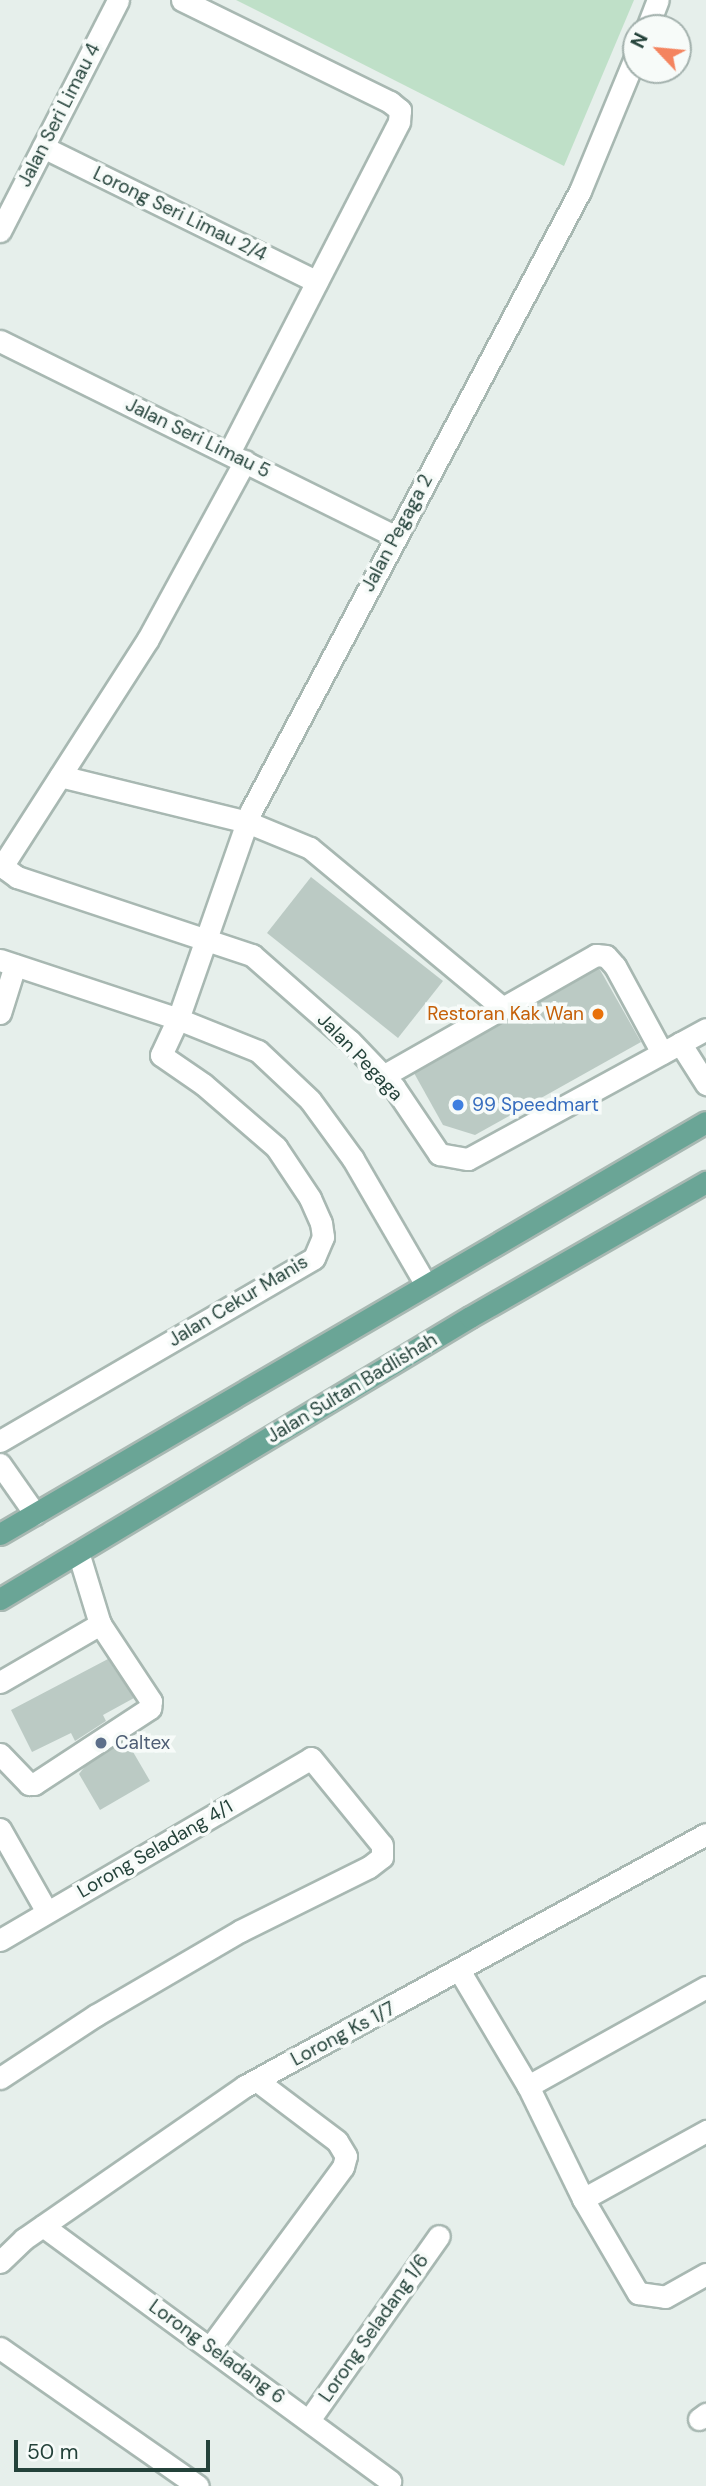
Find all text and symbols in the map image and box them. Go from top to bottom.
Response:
north arrow [622,14,692,84]
text: N [625,29,654,52]
street label: Jalan Seri Limau 4 [13,39,105,191]
street label: Lorong Seri Limau 2/4 [90,162,270,266]
street label: Jalan Seri Limau 5 [122,393,274,483]
street label: Jalan Pegaga 2 [357,470,437,596]
place label: Restoran Kak Wan [427,1003,584,1025]
marker: Restoran Kak Wan [590,1006,606,1022]
street label: Jalan Pegaga [312,1008,408,1106]
place label: 99 Speedmart [472,1094,599,1116]
marker: 99 Speedmart [450,1097,466,1113]
street label: Jalan Cekur Manis [164,1250,312,1352]
street label: Jalan Sultan Badlishah [263,1328,441,1448]
place label: Caltex [115,1732,170,1754]
marker: Caltex [93,1735,109,1751]
street label: Lorong Seladang 4/1 [73,1795,237,1903]
street label: Lorong Ks 1/7 [287,1997,399,2071]
street label: Lorong Seladang 1/6 [314,2250,434,2406]
street label: Lorong Seladang 6 [145,2295,289,2409]
scale bar [18,2426,214,2470]
text: 50 m [27,2438,78,2466]

